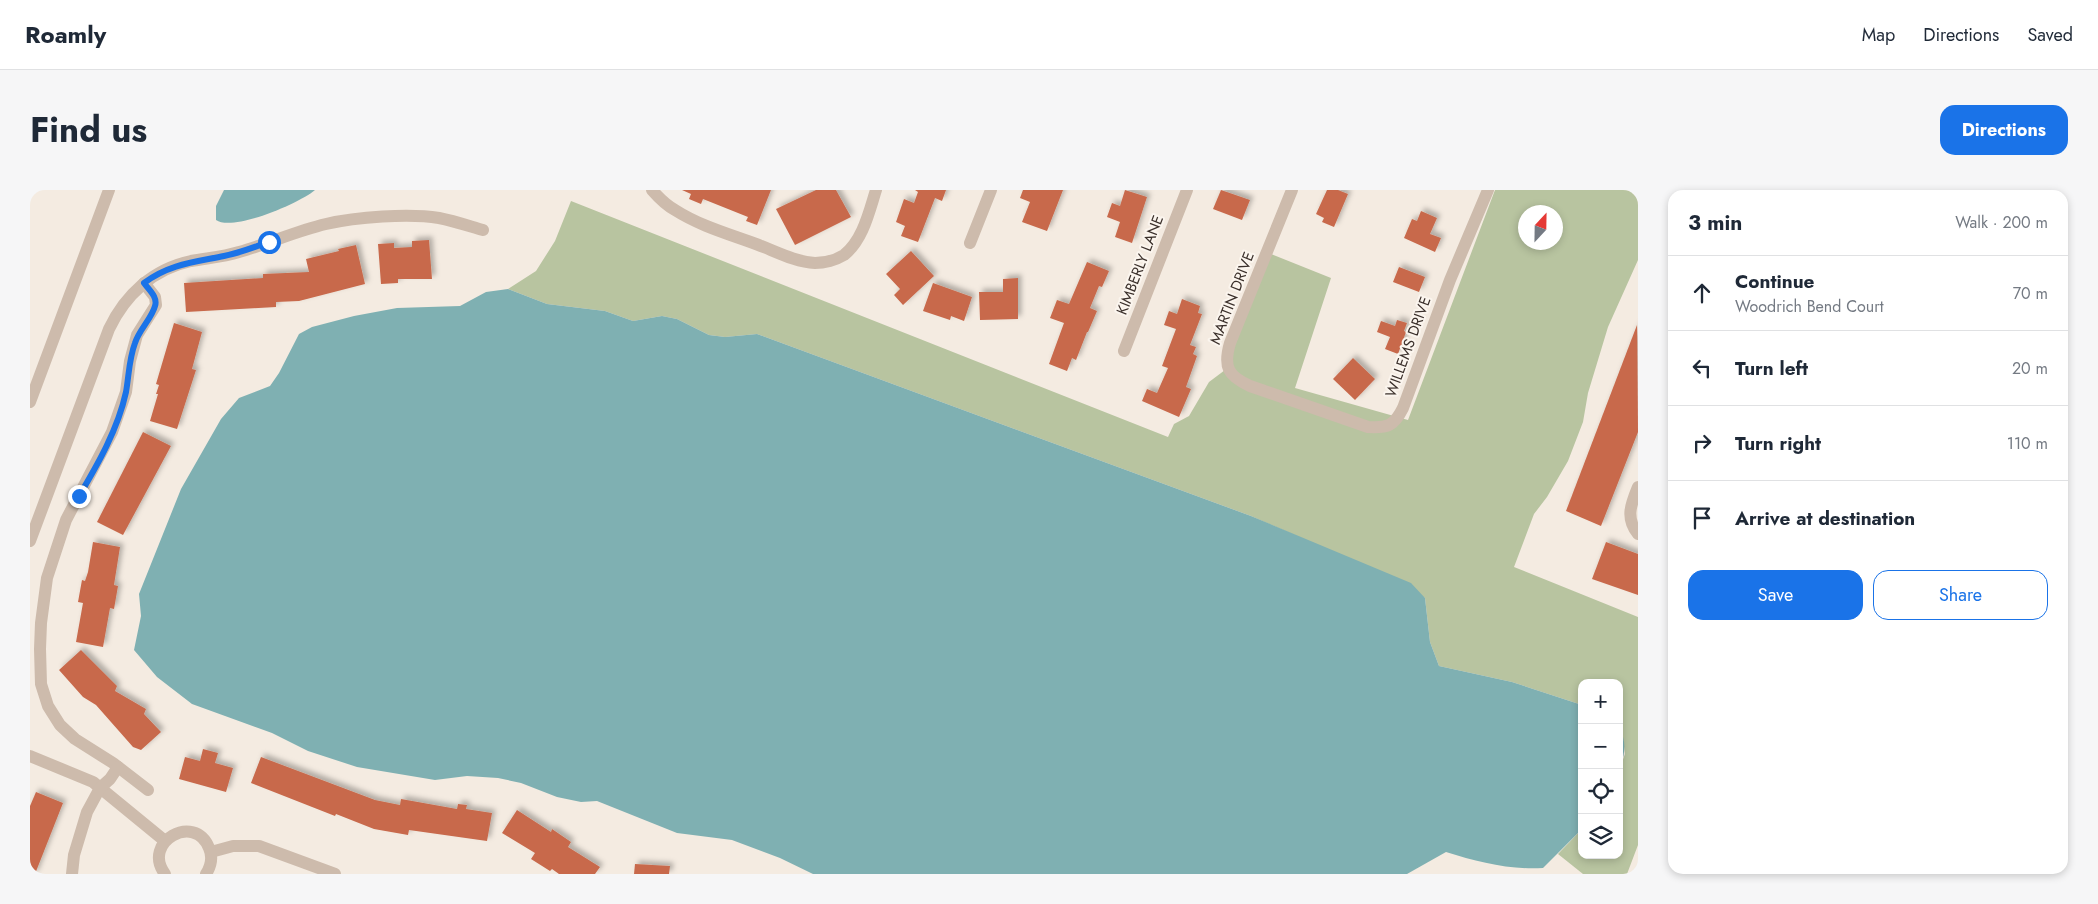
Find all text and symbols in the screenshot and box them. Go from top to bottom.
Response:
text: Roamly [25,17,106,52]
text: Map [1862,22,1895,48]
text: Directions [1923,22,1999,48]
text: Saved [2027,22,2073,48]
text: Find us [30,105,147,155]
button: Directions [1940,105,2068,155]
north arrow [1518,205,1563,250]
text: 3 min [1688,208,1742,238]
text: Walk · 200 m [1955,211,2048,234]
street label: KIMBERLY LANE [1111,212,1169,318]
route start [258,231,281,254]
street label: MARTIN DRIVE [1204,248,1260,348]
text: Continue [1735,268,1814,295]
icon: ahead [1688,279,1716,307]
text: 70 m [2013,282,2048,305]
street label: WILLEMS DRIVE [1380,294,1436,400]
text: Woodrich Bend Court [1735,295,1884,318]
icon: left [1688,354,1716,382]
text: Turn left [1735,355,1808,382]
text: 20 m [2012,357,2048,380]
icon: right [1688,429,1716,457]
text: Turn right [1735,430,1821,457]
text: 110 m [2007,432,2048,455]
route end [68,485,91,508]
icon: arrive [1688,504,1716,532]
text: Arrive at destination [1735,505,1915,532]
button: Save [1688,570,1863,620]
button: Share [1873,570,2048,620]
map controls [1578,679,1623,859]
button: + [1578,679,1623,724]
button: − [1578,724,1623,769]
button: locate [1578,769,1623,814]
button: layers [1578,814,1623,859]

